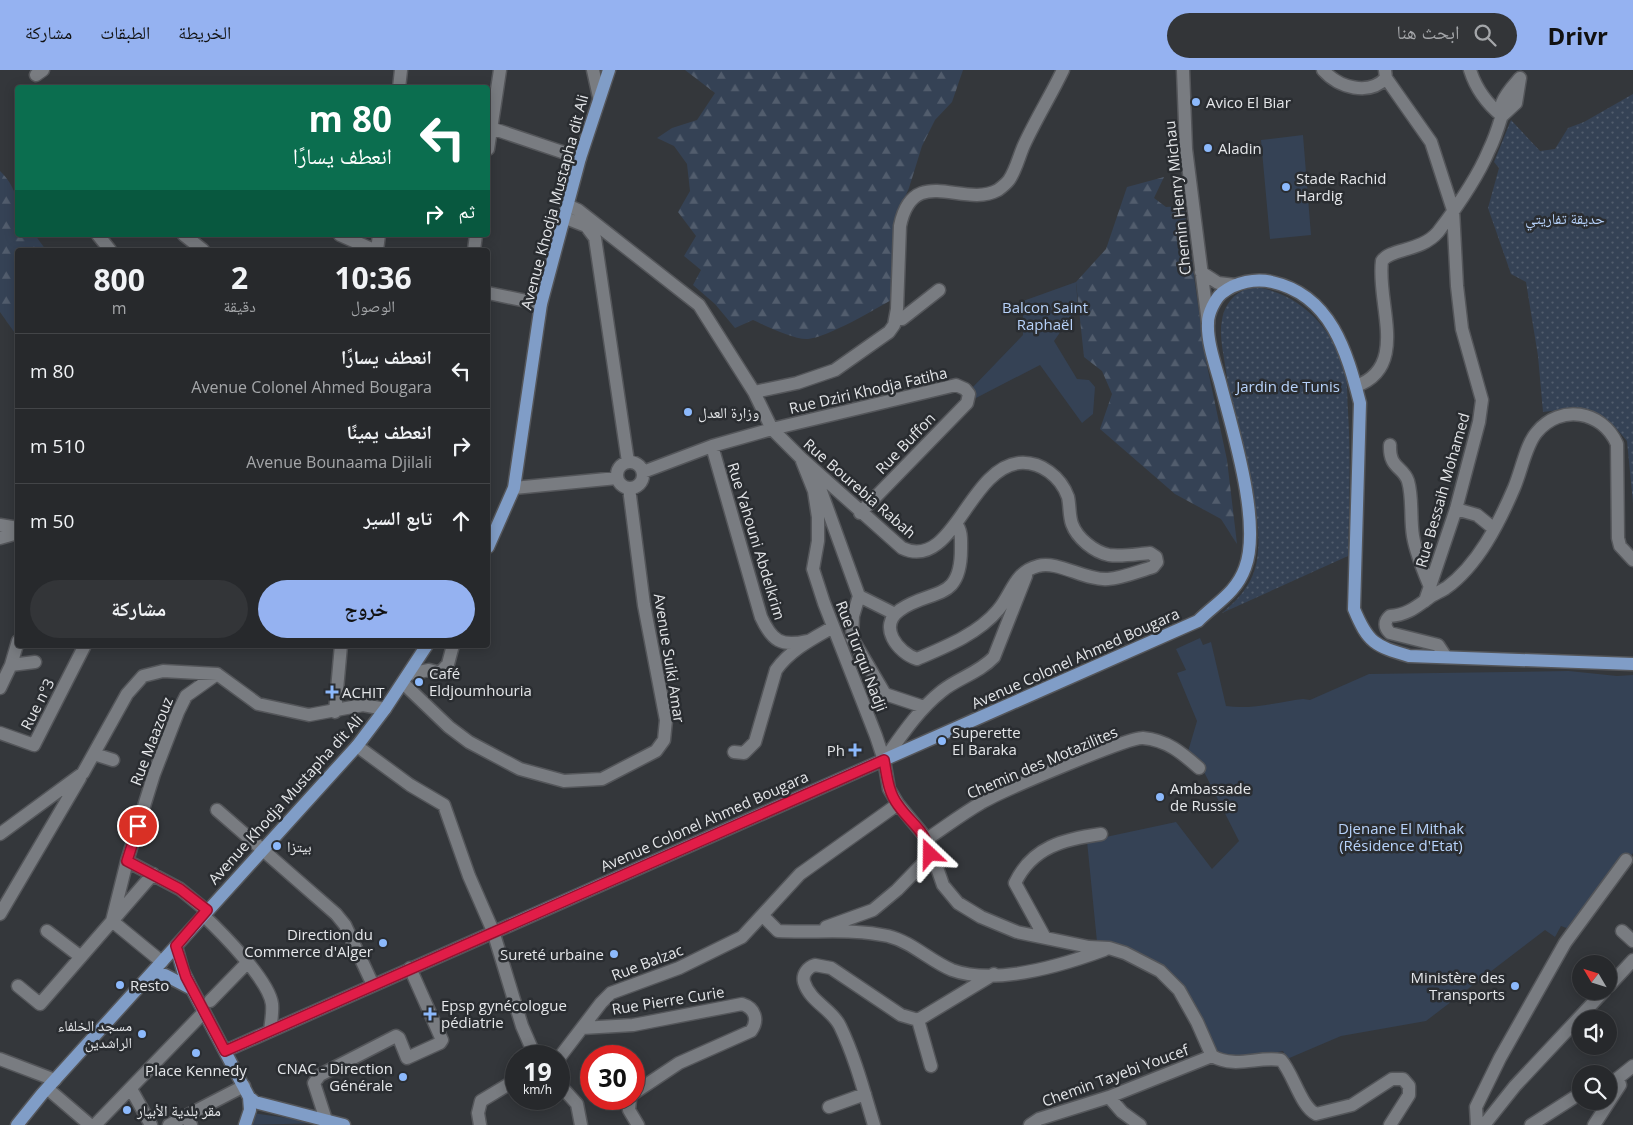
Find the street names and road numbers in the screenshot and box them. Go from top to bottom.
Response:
street label: Avenue Khodja Mustapha dit Ali [516,92,592,312]
street label: Chemin Henry Michau [1159,120,1195,276]
street label: Rue Dziri Khodja Fatiha [787,362,949,418]
street label: Rue Buffon [871,408,939,478]
street label: Rue Bessaih Mohamed [1410,410,1474,570]
street label: Rue Bourebia Rabah [800,434,920,542]
street label: Rue Yahouni Abdelkrim [724,460,790,622]
street label: Avenue Suiki Amar [650,592,690,724]
street label: Rue Turqui Nadji [832,598,892,714]
street label: Avenue Colonel Ahmed Bougara [968,603,1182,713]
street label: Rue n°3 [16,675,58,733]
street label: Rue Maazouz [125,694,177,788]
street label: Avenue Khodja Mustapha dit Ali [203,710,367,888]
street label: Chemin des Motazilites [964,721,1120,803]
street label: Avenue Colonel Ahmed Bougara [597,766,811,876]
street label: Rue Balzac [608,939,686,985]
street label: Rue Pierre Curie [610,981,726,1019]
street label: Chemin Tayebi Youcef [1039,1039,1192,1111]

